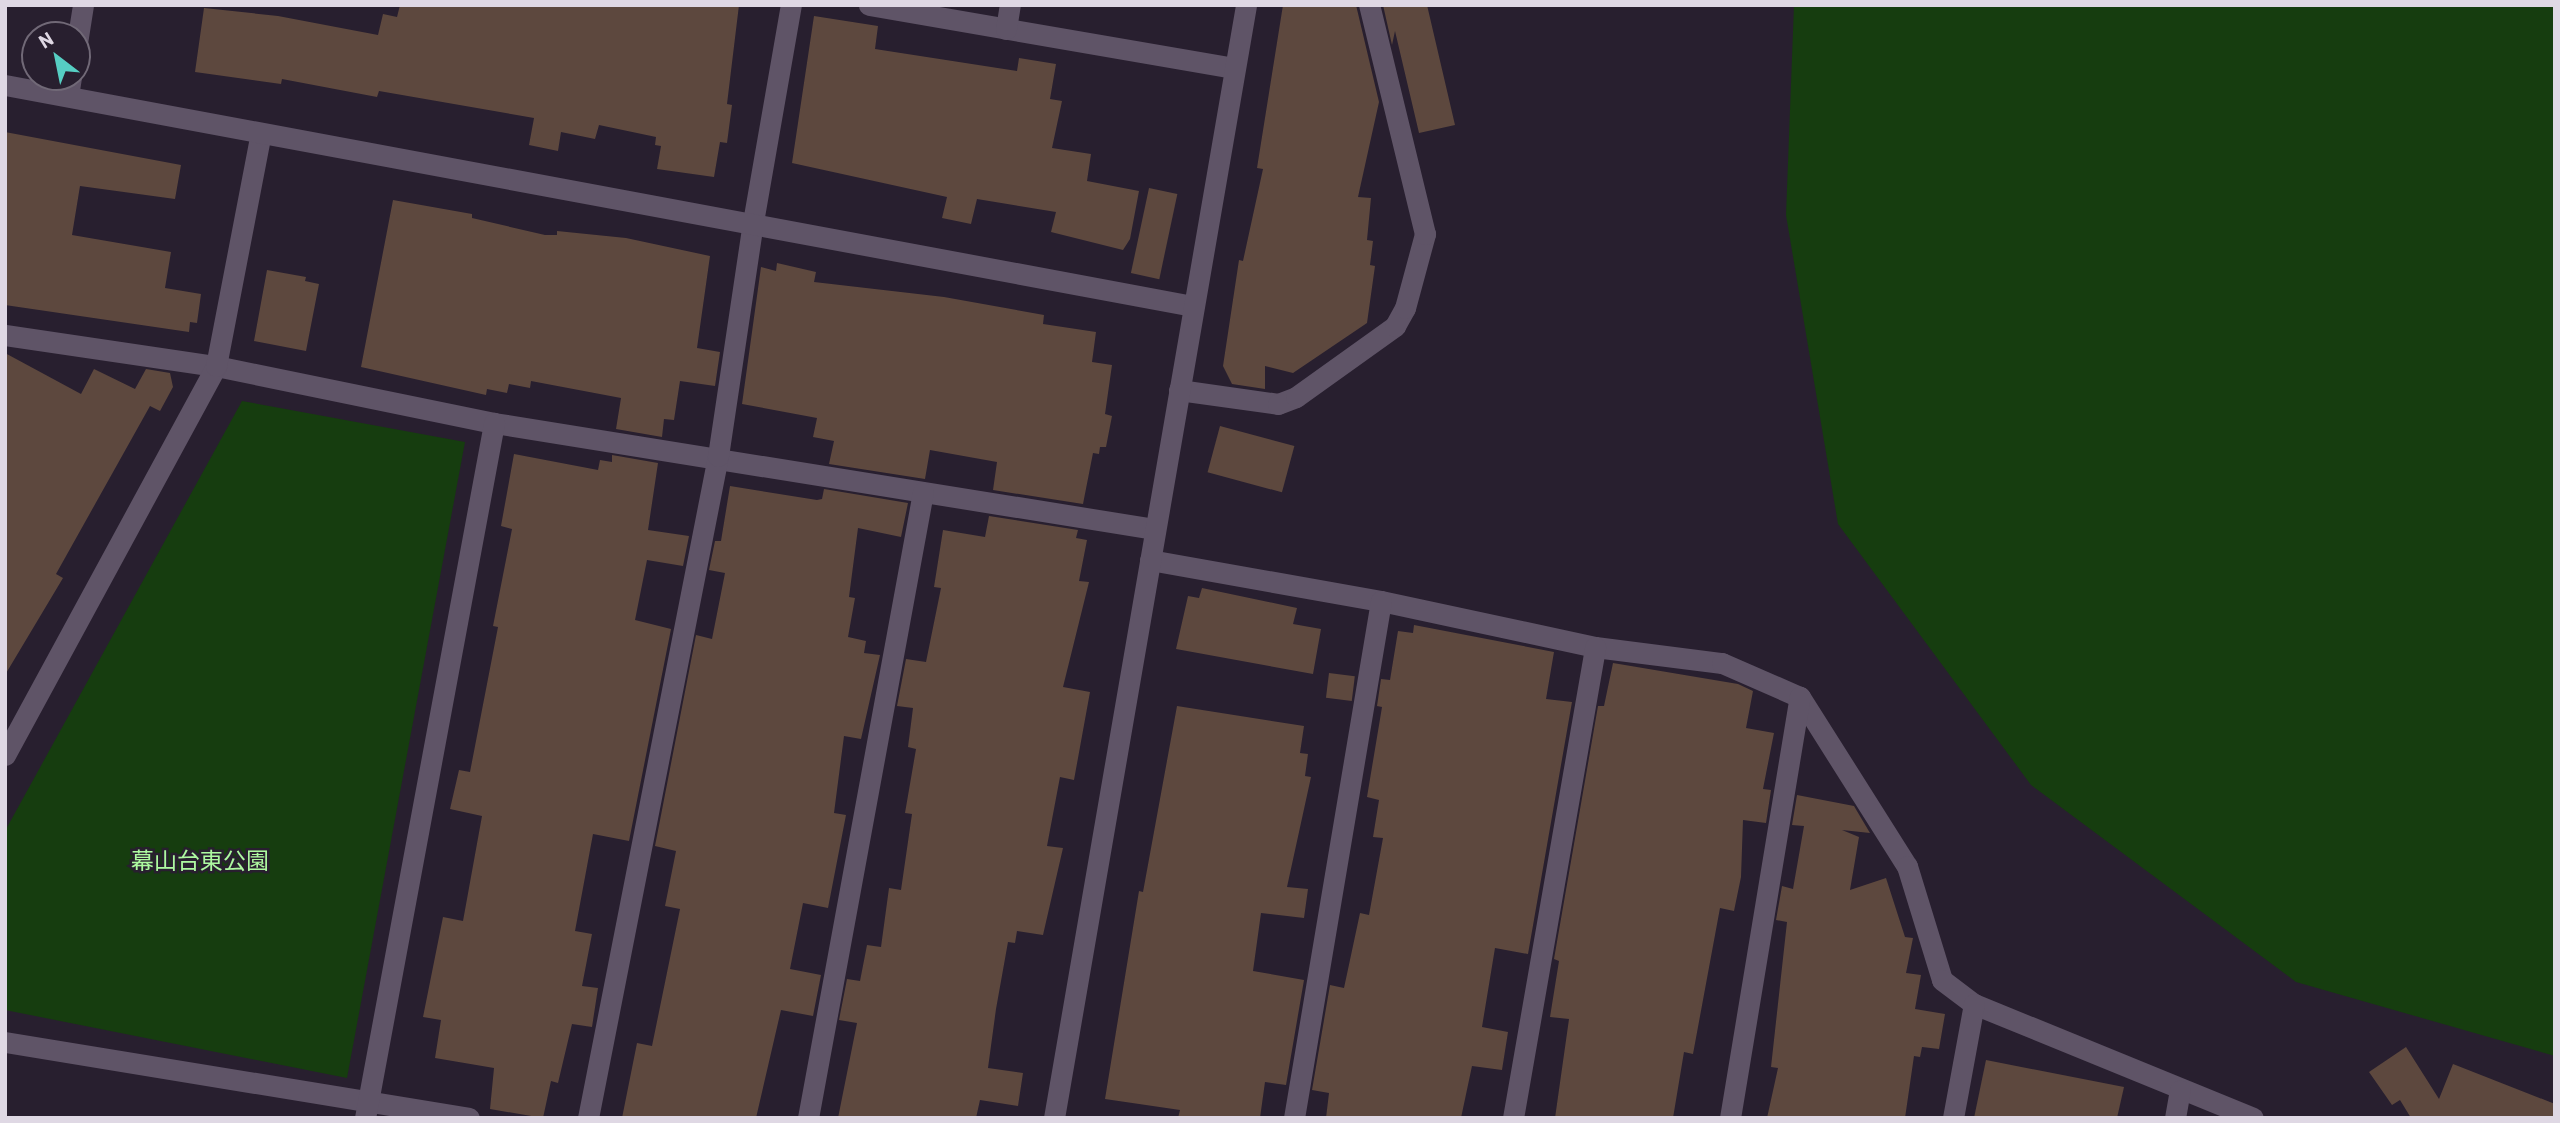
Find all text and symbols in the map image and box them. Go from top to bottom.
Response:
north arrow [21,21,91,91]
text: N [34,26,57,53]
park label: 幕山台東公園 [131,846,269,874]

